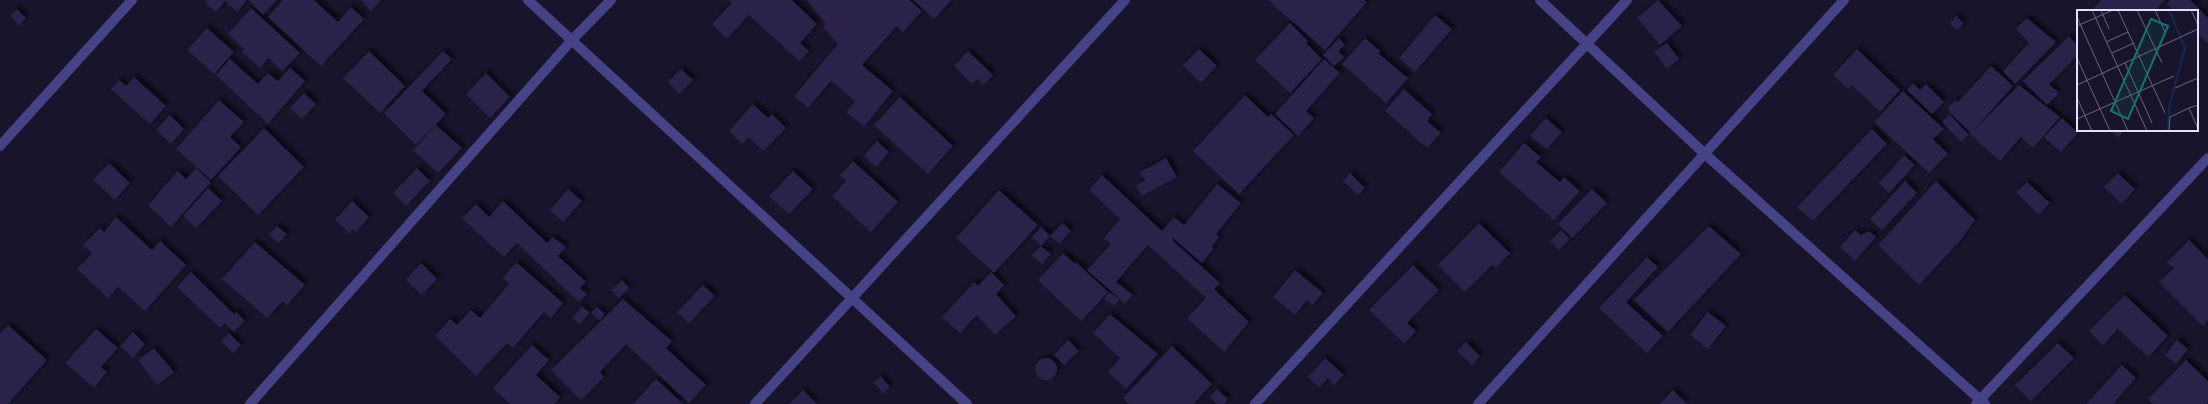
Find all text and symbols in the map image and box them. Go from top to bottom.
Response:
inset map [2077,10,2198,131]

